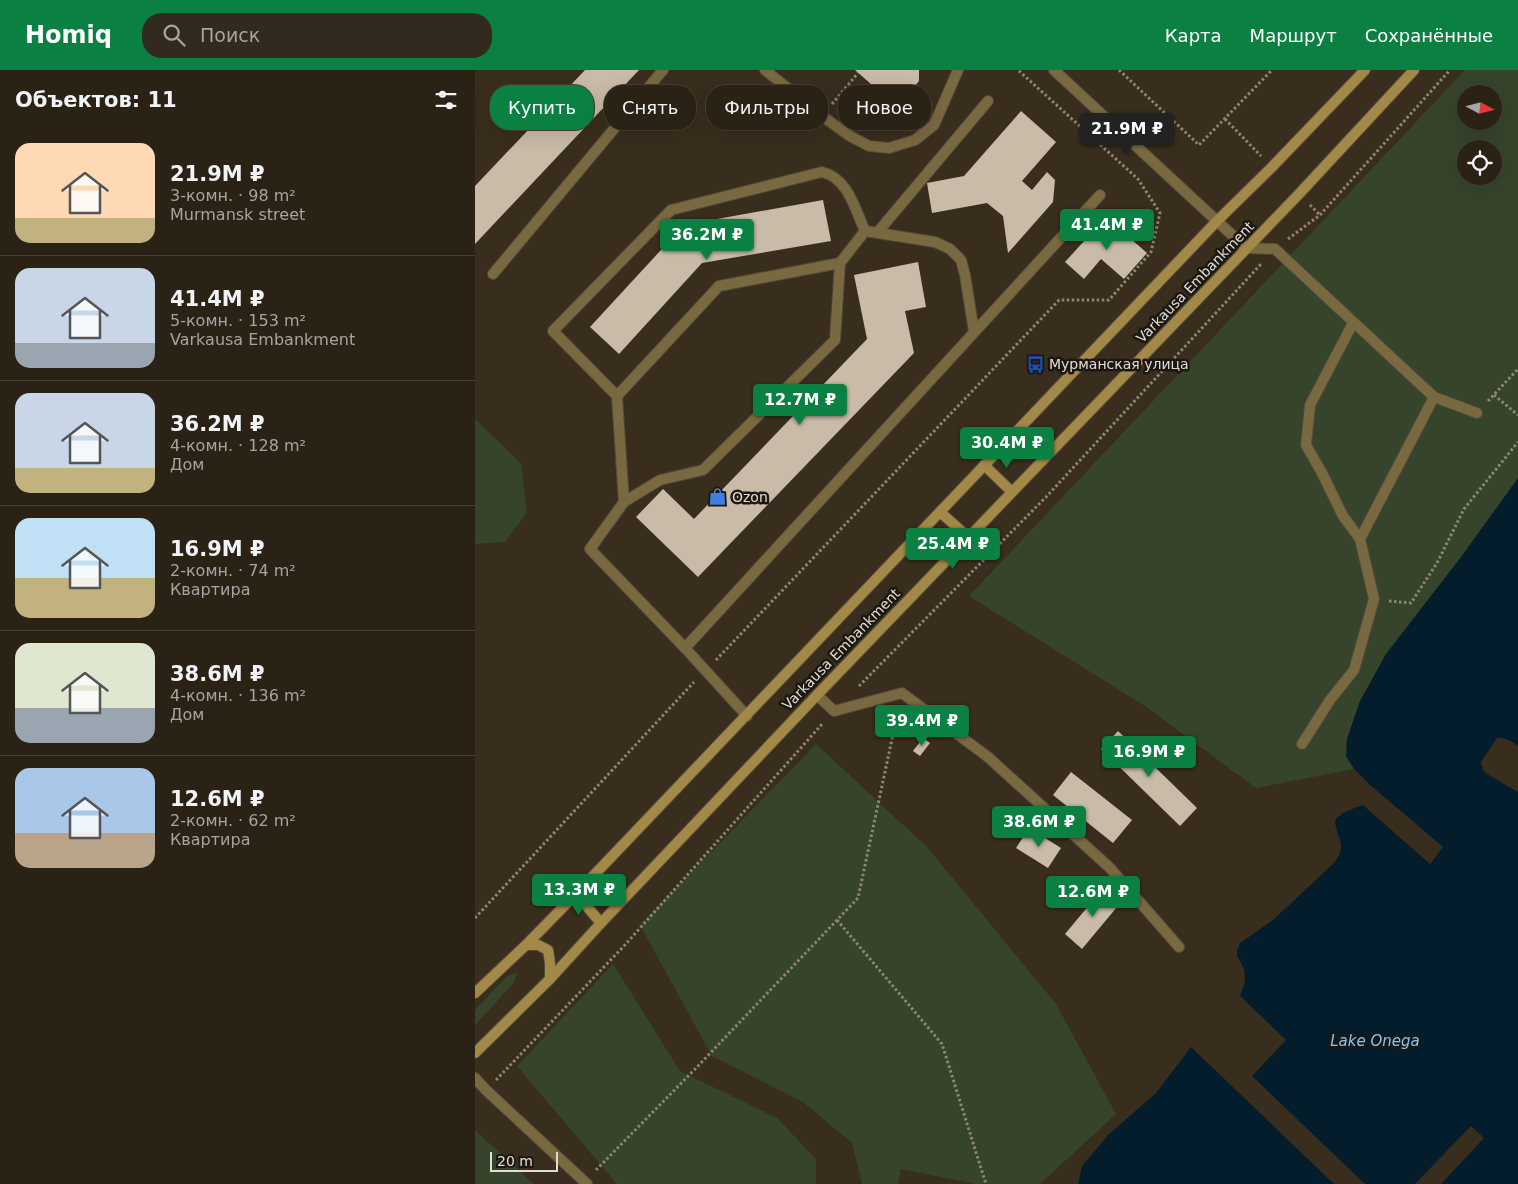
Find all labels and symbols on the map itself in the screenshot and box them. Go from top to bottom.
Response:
north arrow [1457,85,1503,130]
pin: 21.9M ₽ [1081,112,1173,155]
pin: 41.4M ₽ [1061,208,1153,251]
pin: 36.2M ₽ [661,218,753,261]
street label: Varkausa Embankment [1133,218,1257,346]
bus stop icon: Мурманская улица [1025,354,1045,374]
place label: Мурманская улица [1049,356,1189,372]
pin: 12.7M ₽ [754,384,846,426]
pin: 30.4M ₽ [961,426,1053,469]
shop icon: Ozon [708,487,728,507]
place label: Ozon [732,489,768,505]
pin: 25.4M ₽ [907,528,999,570]
street label: Varkausa Embankment [779,585,903,713]
pin: 39.4M ₽ [876,704,968,747]
pin: 16.9M ₽ [1103,736,1195,778]
pin: 38.6M ₽ [993,806,1085,848]
pin: 13.3M ₽ [533,874,625,916]
pin: 12.6M ₽ [1047,876,1139,918]
water label: Lake Onega [1330,1032,1420,1050]
scale bar [490,1149,557,1172]

